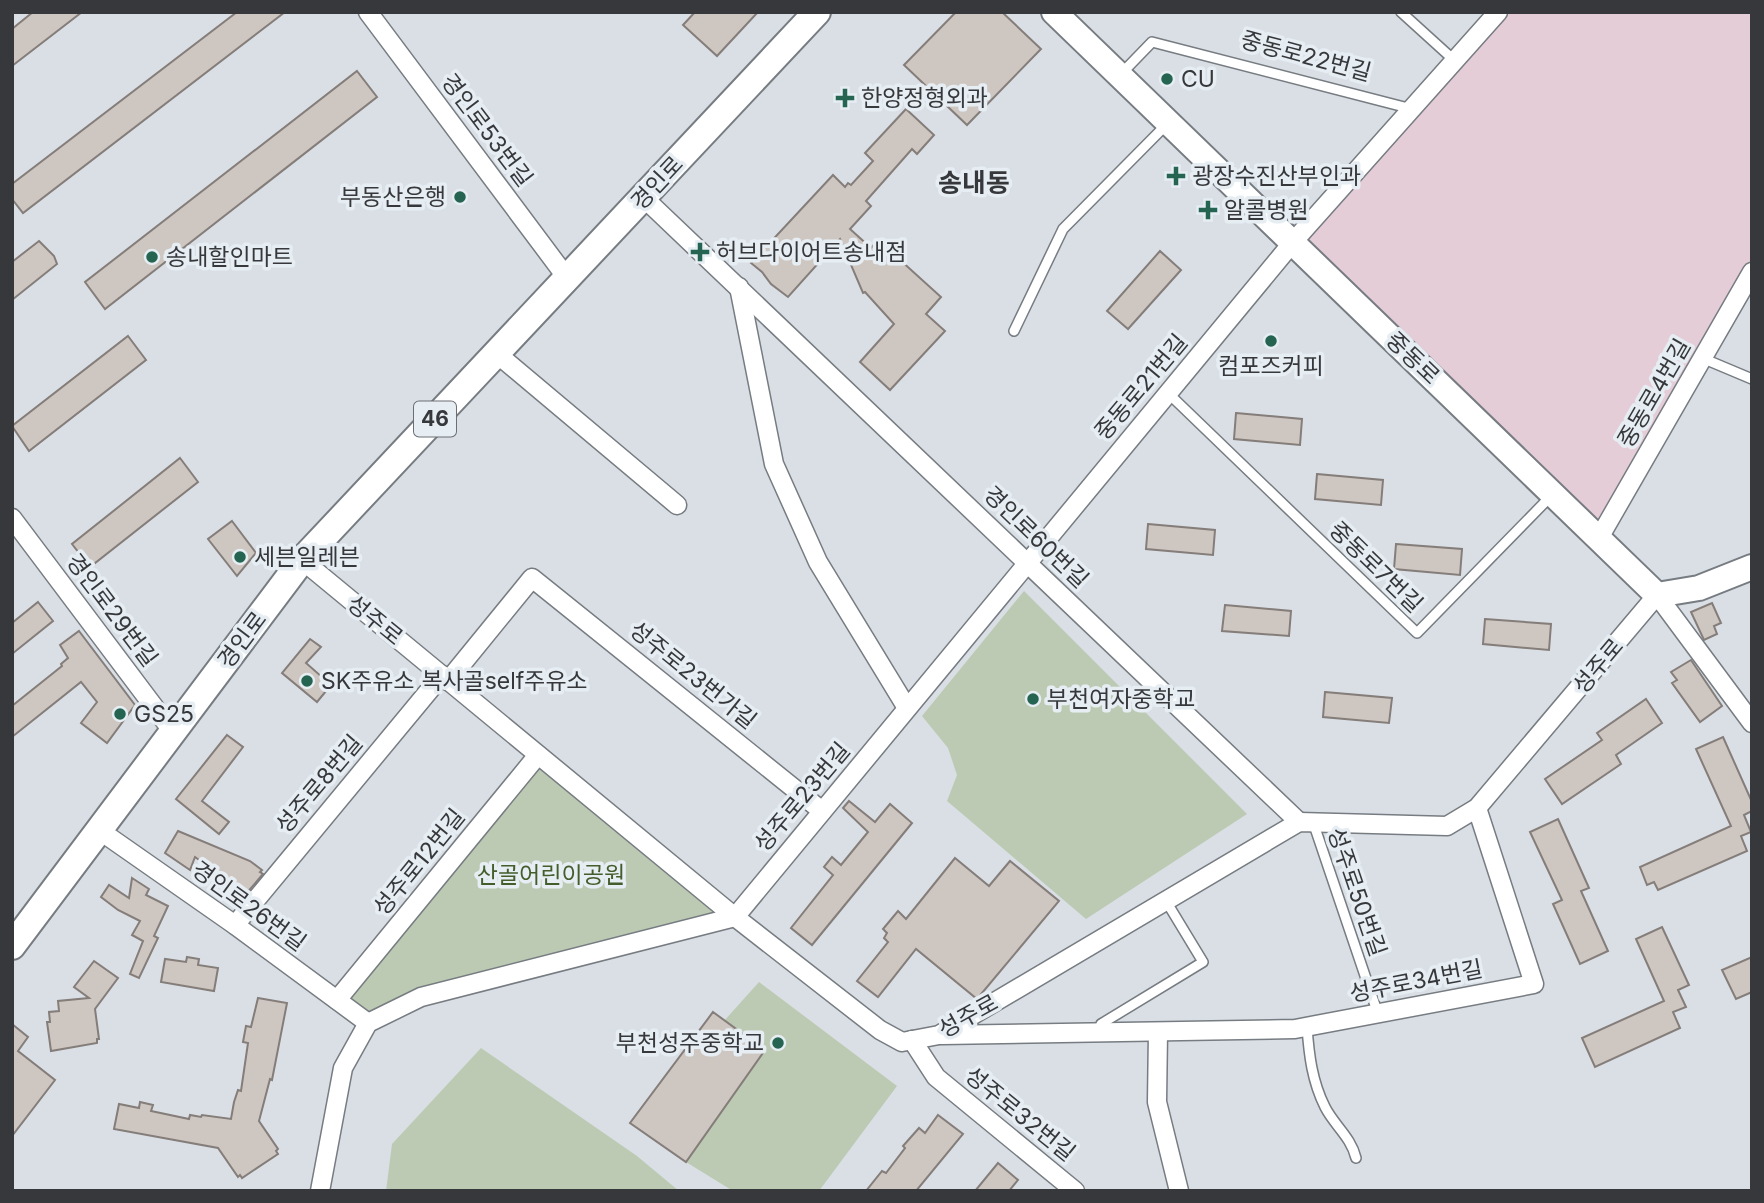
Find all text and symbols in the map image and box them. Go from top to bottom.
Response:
street label: 중동로22번길 [1238,25,1374,87]
place label: CU [1181,65,1215,93]
street label: 경인로53번길 [435,68,539,192]
marker: CU [1159,71,1175,87]
place label: 한양정형외과 [861,84,988,112]
marker: 한양정형외과 [835,88,855,108]
street label: 경인로 [625,150,689,216]
place label: 광장수진산부인과 [1192,162,1361,190]
marker: 광장수진산부인과 [1166,166,1186,186]
district label: 송내동 [938,167,1010,198]
place label: 부동산은행 [340,183,446,211]
marker: 부동산은행 [452,189,468,205]
place label: 알콜병원 [1224,196,1309,224]
marker: 알콜병원 [1198,200,1218,220]
place label: 허브다이어트송내점 [716,238,906,266]
marker: 허브다이어트송내점 [690,242,710,262]
place label: 송내할인마트 [166,243,293,271]
marker: 송내할인마트 [144,249,160,265]
street label: 중동로 [1380,326,1446,390]
street label: 중동로21번길 [1089,329,1193,445]
marker: 컴포즈커피 [1263,333,1279,349]
street label: 중동로4번길 [1612,334,1696,452]
place label: 컴포즈커피 [1218,352,1324,380]
road number: 46 [414,402,456,436]
street label: 경인로60번길 [978,480,1094,594]
street label: 중동로7번길 [1324,516,1428,618]
place label: 세븐일레븐 [254,543,360,571]
street label: 경인로29번길 [60,548,164,672]
marker: 세븐일레븐 [232,549,248,565]
street label: 성주로 [342,589,408,651]
street label: 경인로 [212,606,272,674]
street label: 성주로23번가길 [624,615,762,735]
street label: 성주로 [1567,633,1629,699]
place label: SK주유소 복사골self주유소 [321,667,588,695]
marker: SK주유소 복사골self주유소 [299,673,315,689]
place label: 부천여자중학교 [1047,685,1195,713]
marker: 부천여자중학교 [1025,691,1041,707]
place label: GS25 [134,700,194,728]
marker: GS25 [112,706,128,722]
street label: 성주로8번길 [270,729,368,839]
street label: 성주로23번길 [748,737,856,857]
street label: 성주로12번길 [367,803,471,921]
street label: 성주로50번길 [1322,824,1392,960]
street label: 경인로26번길 [187,855,311,957]
park label: 산골어린이공원 [477,861,625,889]
street label: 성주로34번길 [1347,954,1485,1008]
street label: 성주로 [933,988,1003,1044]
place label: 부천성주중학교 [616,1029,764,1057]
marker: 부천성주중학교 [770,1035,786,1051]
street label: 성주로32번길 [959,1061,1081,1167]

